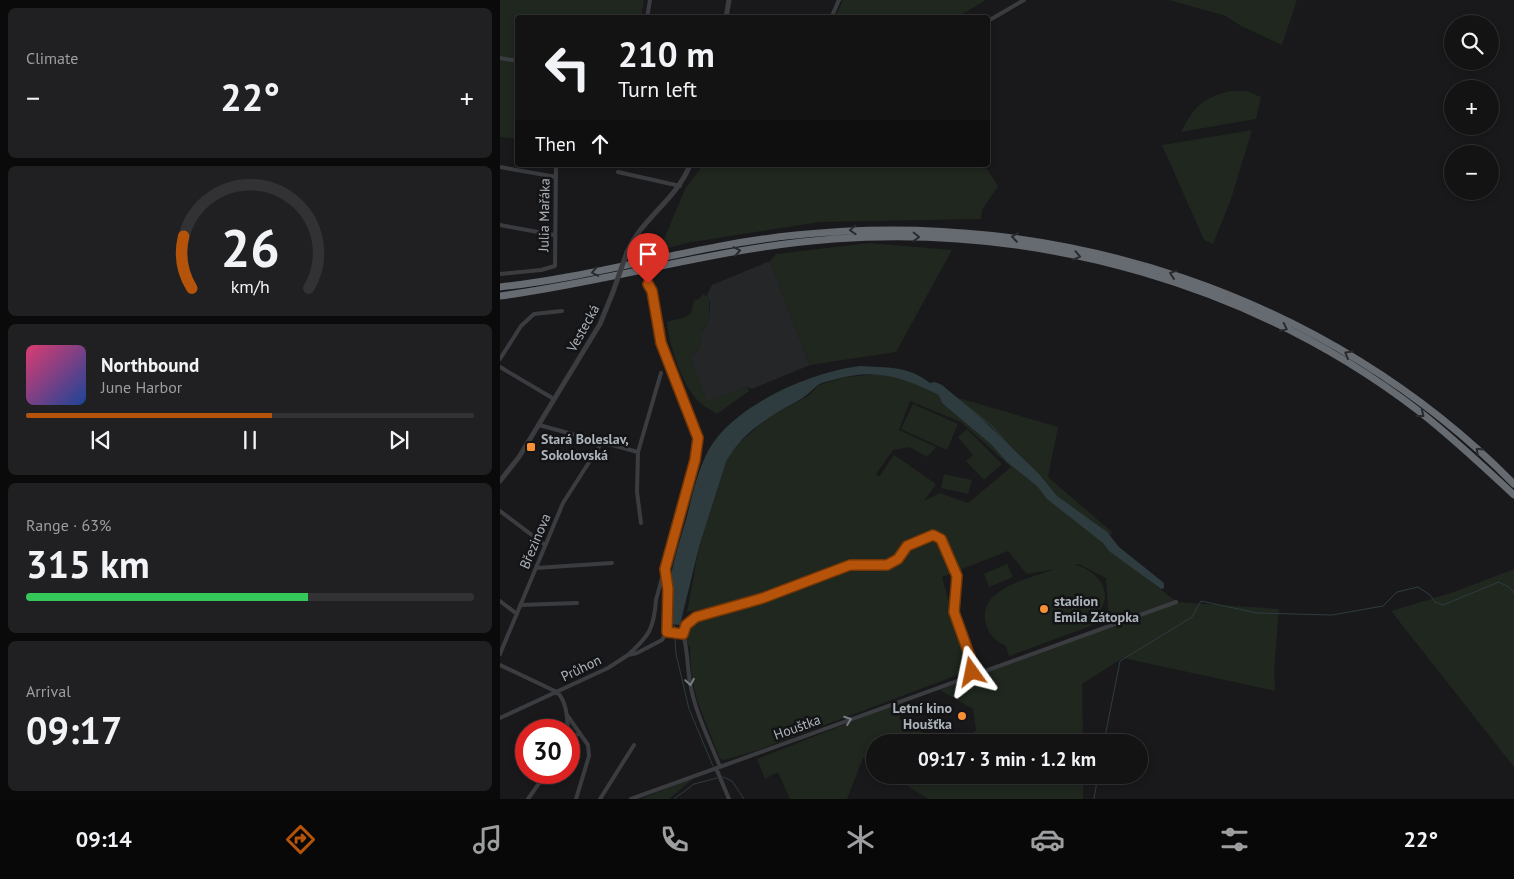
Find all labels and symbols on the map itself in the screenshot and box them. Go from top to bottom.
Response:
street label: Julia Mařáka [534,178,554,253]
one-way arrow [848,225,856,236]
one-way arrow [912,232,920,242]
one-way arrow [1010,232,1018,243]
pin [627,233,669,284]
one-way arrow [732,247,741,257]
one-way arrow [1073,250,1081,261]
one-way arrow [591,267,600,277]
one-way arrow [1169,270,1178,280]
street label: Vestecká [562,301,603,356]
one-way arrow [1278,322,1287,332]
one-way arrow [1345,351,1354,361]
one-way arrow [1415,408,1424,416]
place label: Stará Boleslav, Sokolovská [541,430,629,464]
marker: Stará Boleslav, Sokolovská [525,441,537,453]
one-way arrow [1475,448,1484,457]
street label: Březinova [515,510,555,571]
place label: stadion Emila Zátopka [1054,592,1139,626]
marker: stadion Emila Zátopka [1038,603,1050,615]
position arrow [945,645,997,697]
street label: Průhon [558,651,604,685]
one-way arrow [685,677,695,686]
place label: Letní kino Houšťka [893,699,952,733]
street label: Houštka [771,710,823,744]
marker: Letní kino Houšťka [956,710,968,722]
one-way arrow [844,716,852,726]
speed limit sign: 30 [515,719,580,784]

